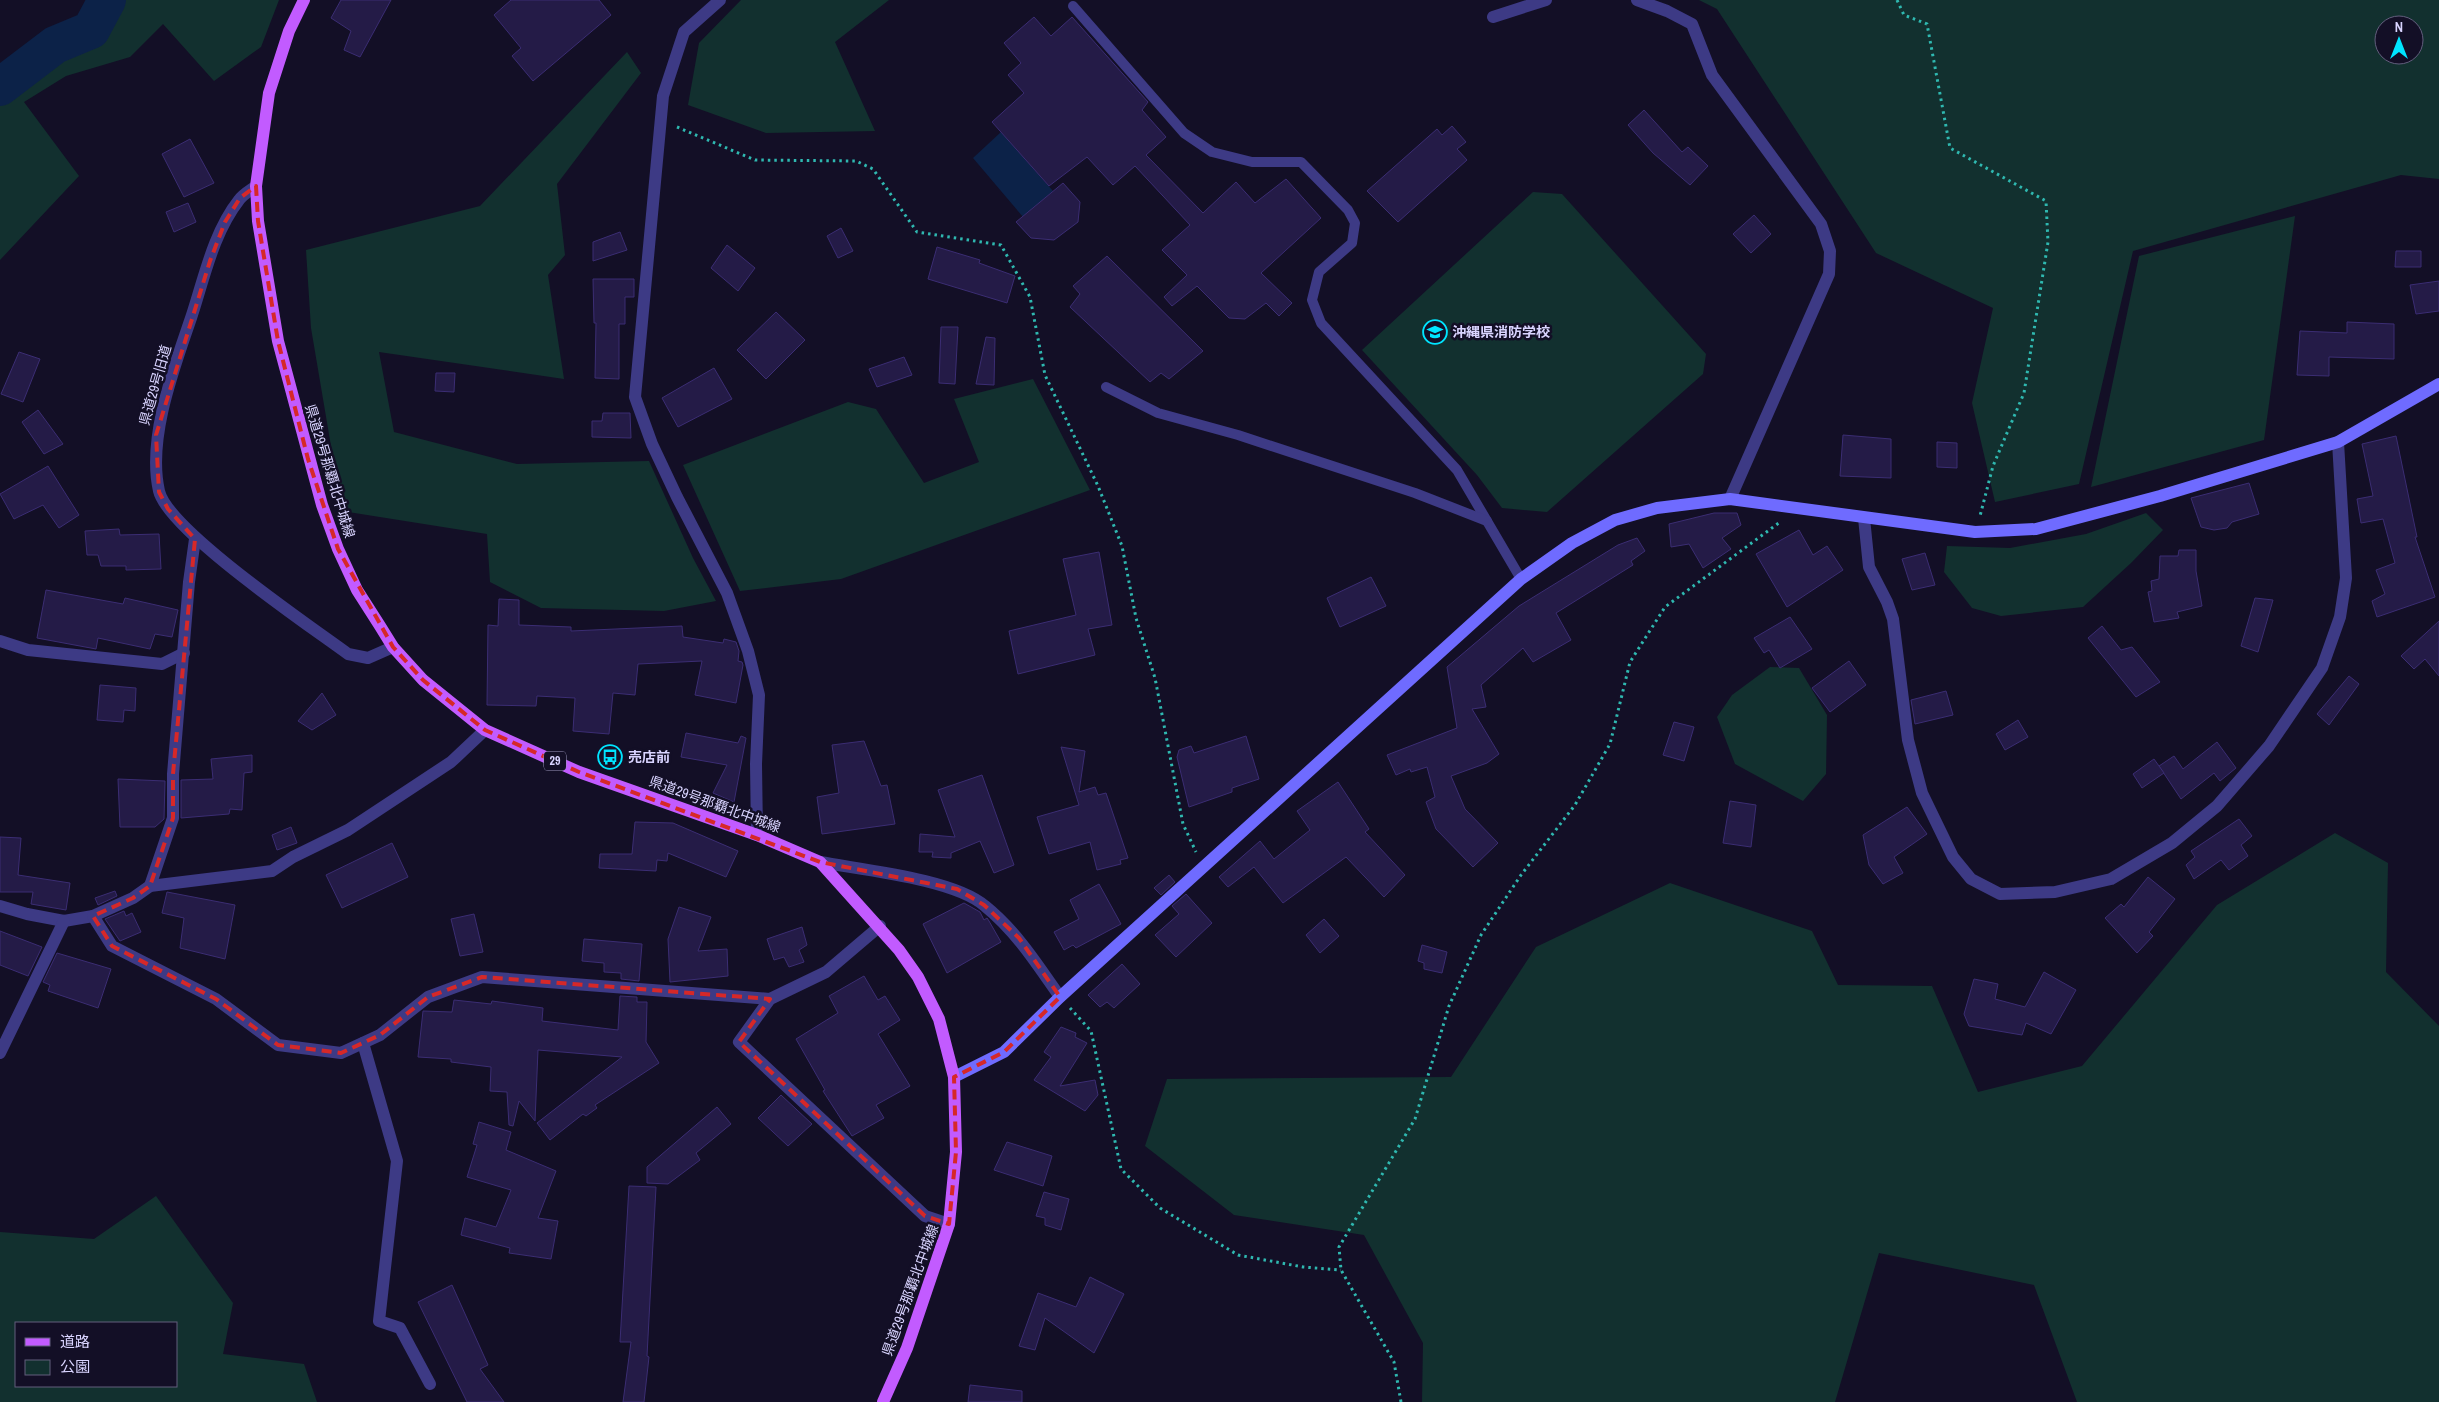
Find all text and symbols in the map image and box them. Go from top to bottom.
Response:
north arrow [2374,15,2424,65]
text: N [2395,18,2403,36]
school or university icon: 沖縄県消防学校 [1422,319,1448,345]
place label: 沖縄県消防学校 [1452,323,1550,341]
street label: 県道29号旧道 [135,343,175,427]
street label: 県道29号那覇北中城線 [301,402,359,540]
bus stop icon: 売店前 [597,744,623,770]
place label: 売店前 [628,748,670,766]
road number: 29 [544,751,566,770]
street label: 県道29号那覇北中城線 [647,772,783,836]
street label: 県道29号那覇北中城線 [878,1222,942,1358]
legend [15,1322,178,1387]
text: 道路 [60,1331,90,1352]
text: 公園 [60,1356,90,1377]

